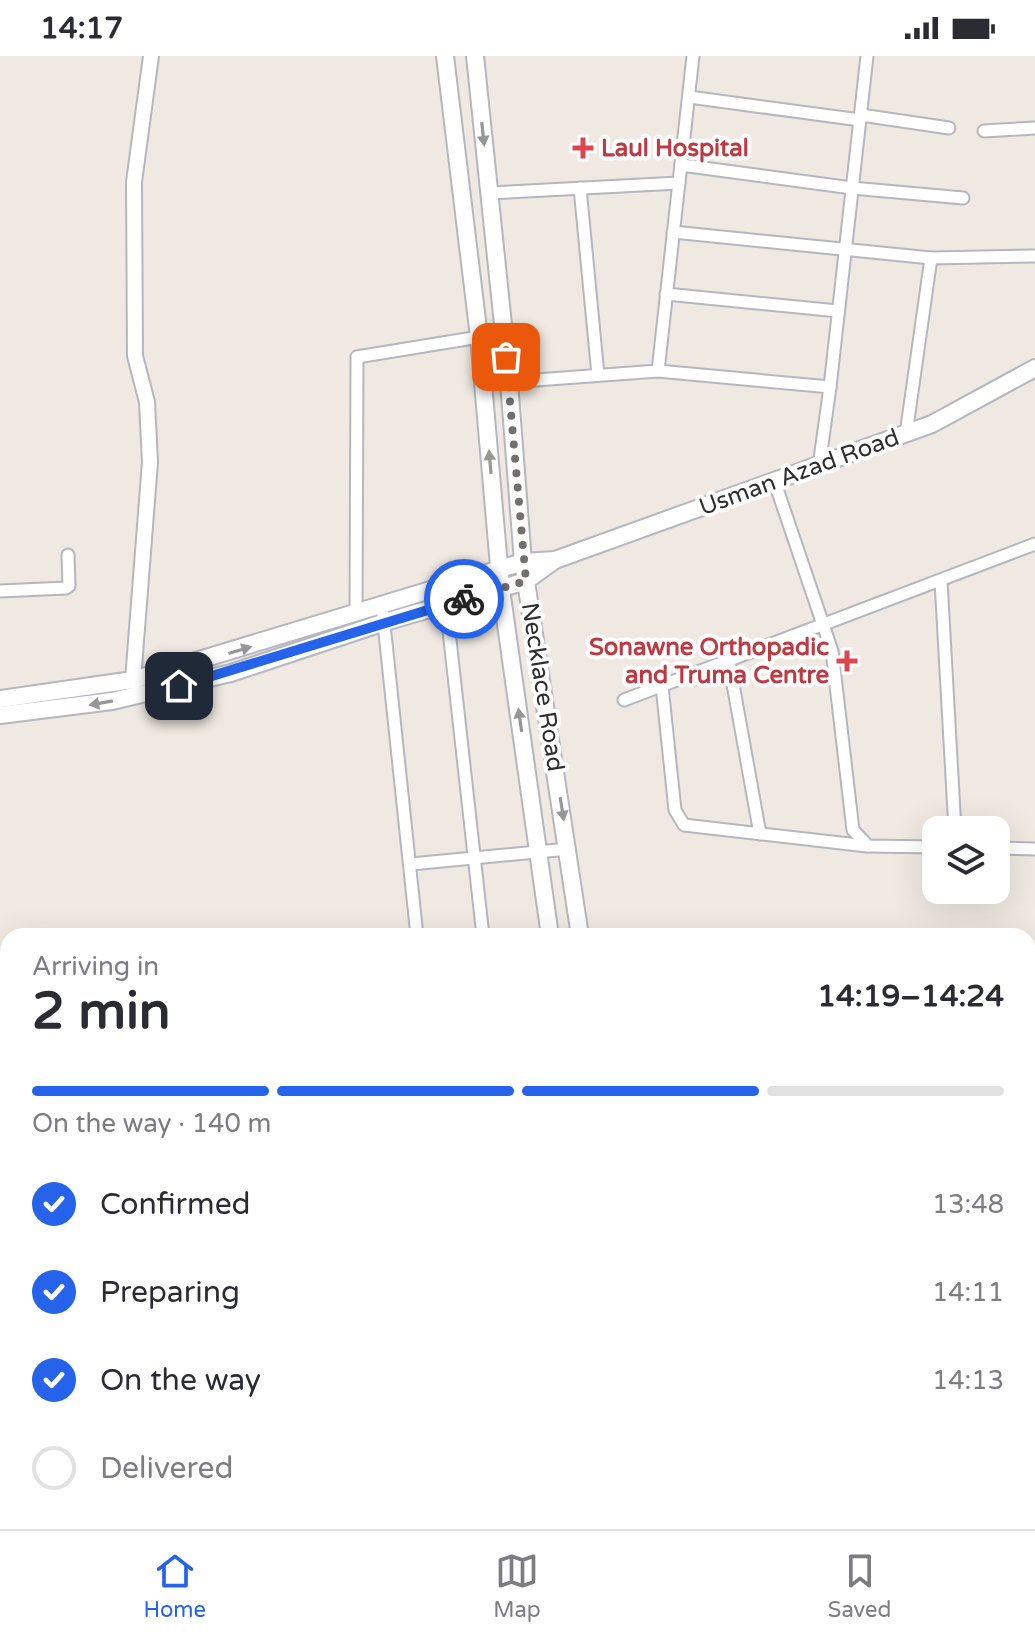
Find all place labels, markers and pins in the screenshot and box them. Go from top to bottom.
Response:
place label: Laul Hospital [601,134,749,163]
marker: Laul Hospital [572,137,594,159]
pin [472,323,540,391]
place label: Sonawne Orthopadic and Truma Centre [589,633,829,690]
marker: Sonawne Orthopadic and Truma Centre [836,650,858,672]
pin [145,652,213,720]

